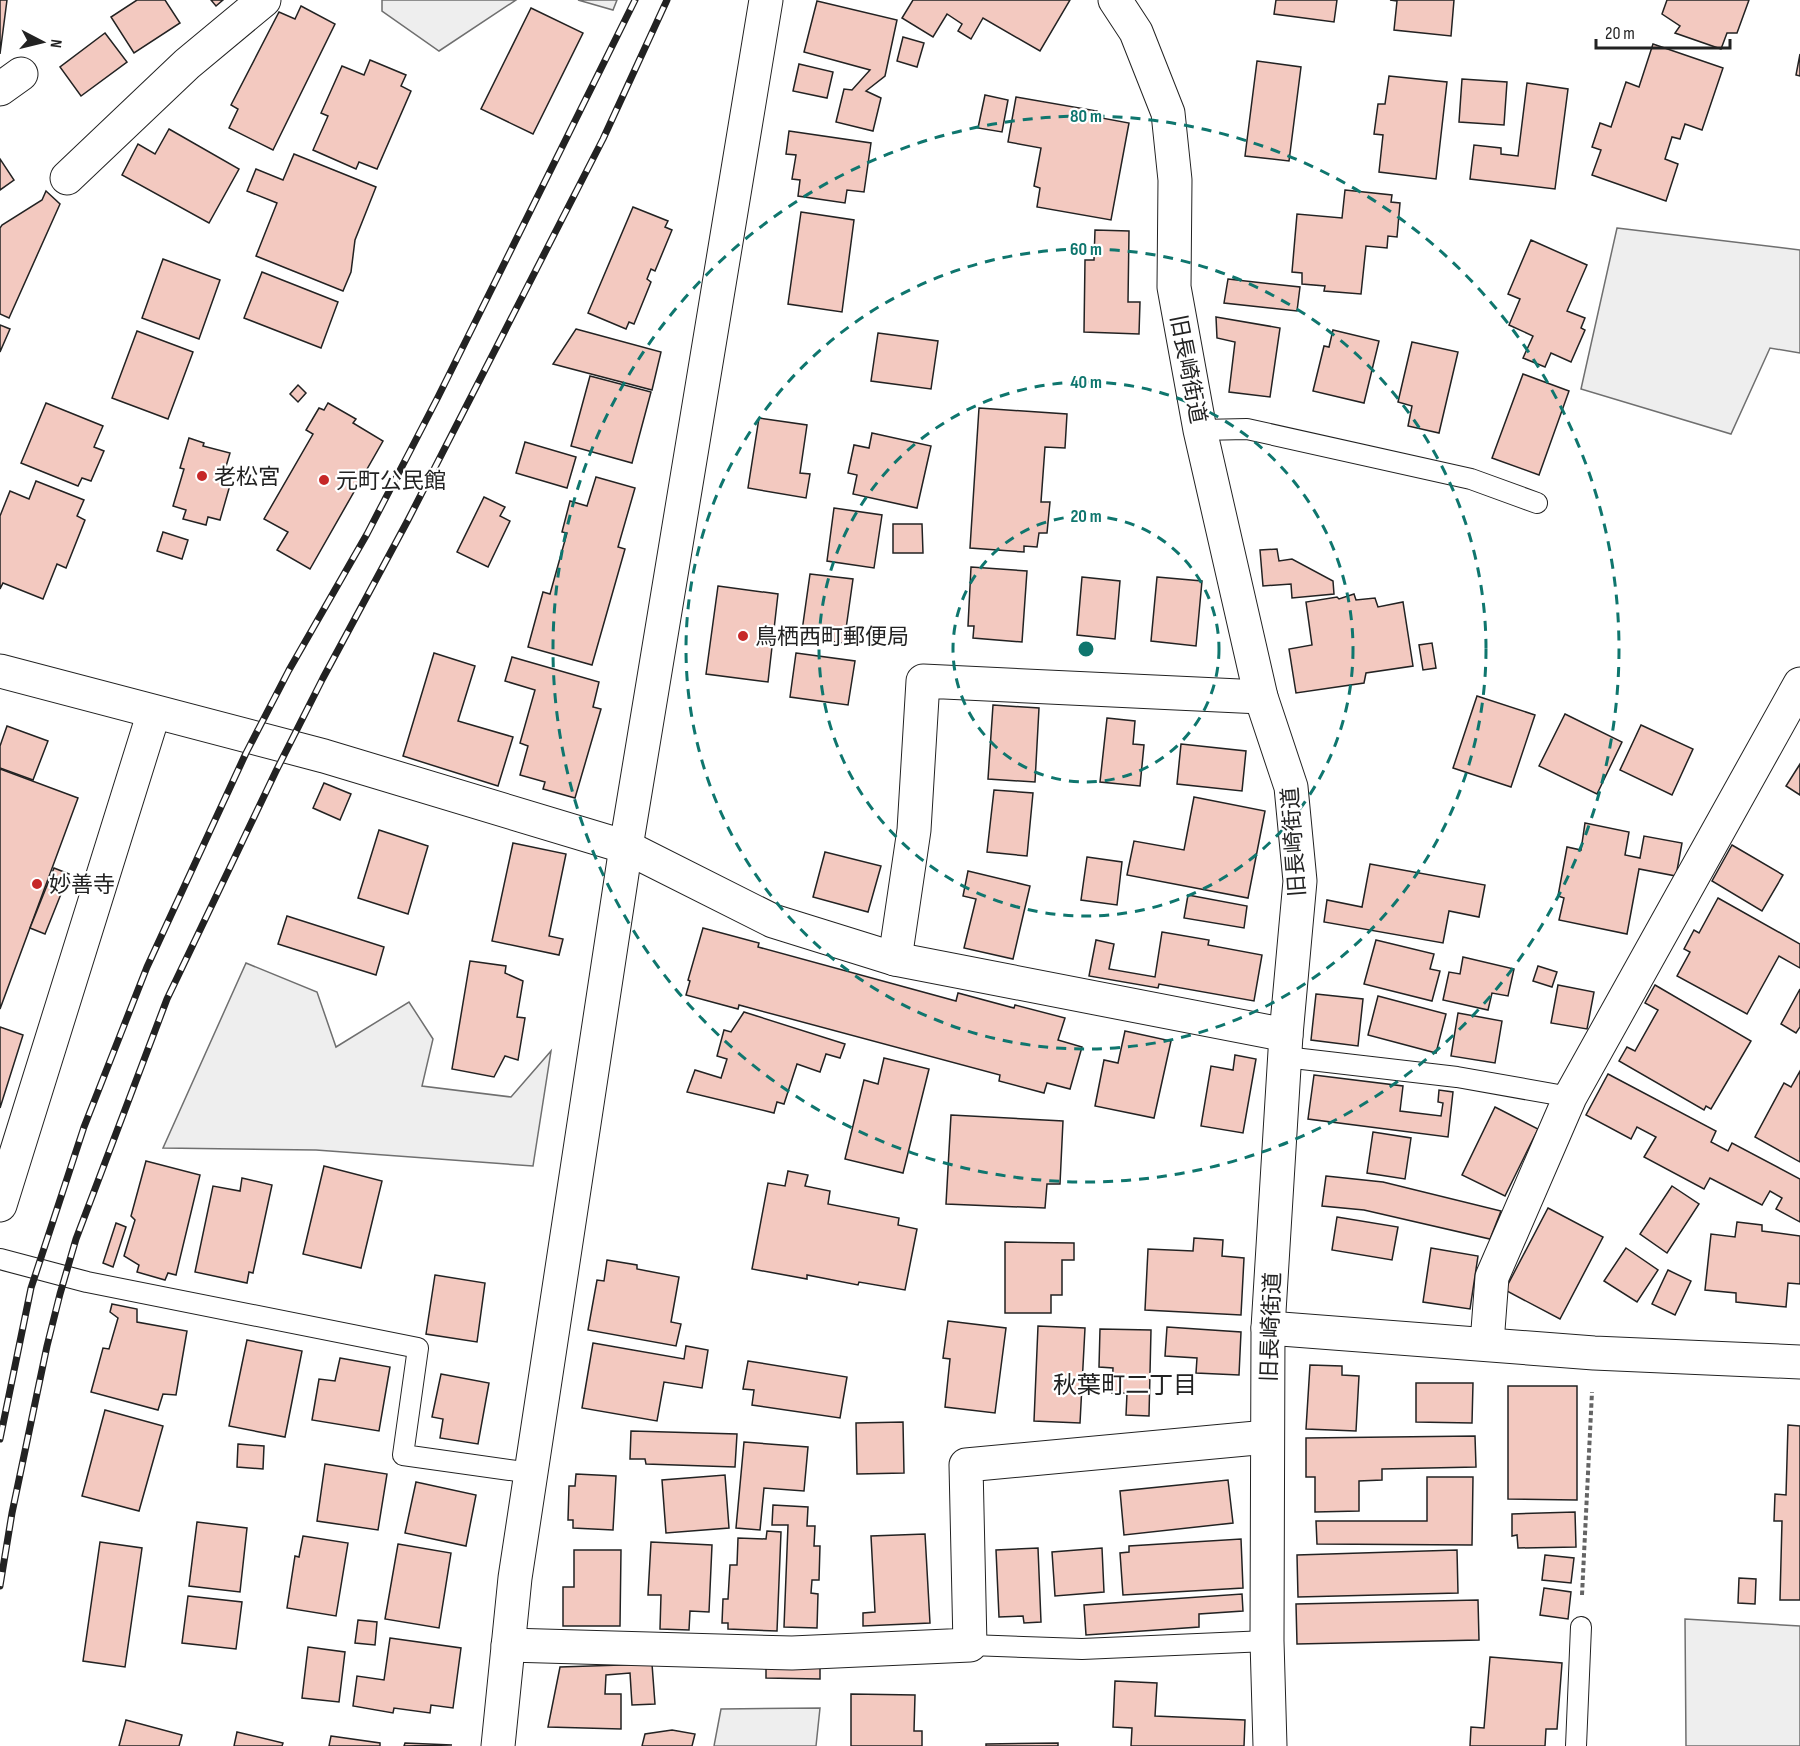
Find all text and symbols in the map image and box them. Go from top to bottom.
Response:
north arrow [12,12,72,72]
scale bar [1596,12,1730,50]
text: 20 m [1605,23,1635,44]
text: N [45,38,65,49]
text: 80 m [1070,106,1102,127]
text: 60 m [1070,239,1102,260]
street label: 旧長崎街道 [1164,313,1211,426]
text: 40 m [1070,372,1102,393]
place label: 老松宮 [214,464,280,491]
place label: 元町公民館 [336,468,446,495]
marker: 老松宮 [195,469,209,483]
marker: 元町公民館 [317,473,331,487]
text: 20 m [1070,506,1102,527]
place label: 鳥栖西町郵便局 [755,624,909,651]
marker: 鳥栖西町郵便局 [736,629,750,643]
centre of rings [1076,639,1096,659]
street label: 旧長崎街道 [1277,786,1312,898]
place label: 妙善寺 [49,872,115,899]
marker: 妙善寺 [30,877,44,891]
street label: 旧長崎街道 [1256,1272,1287,1382]
district label: 秋葉町二丁目 [1053,1371,1197,1400]

